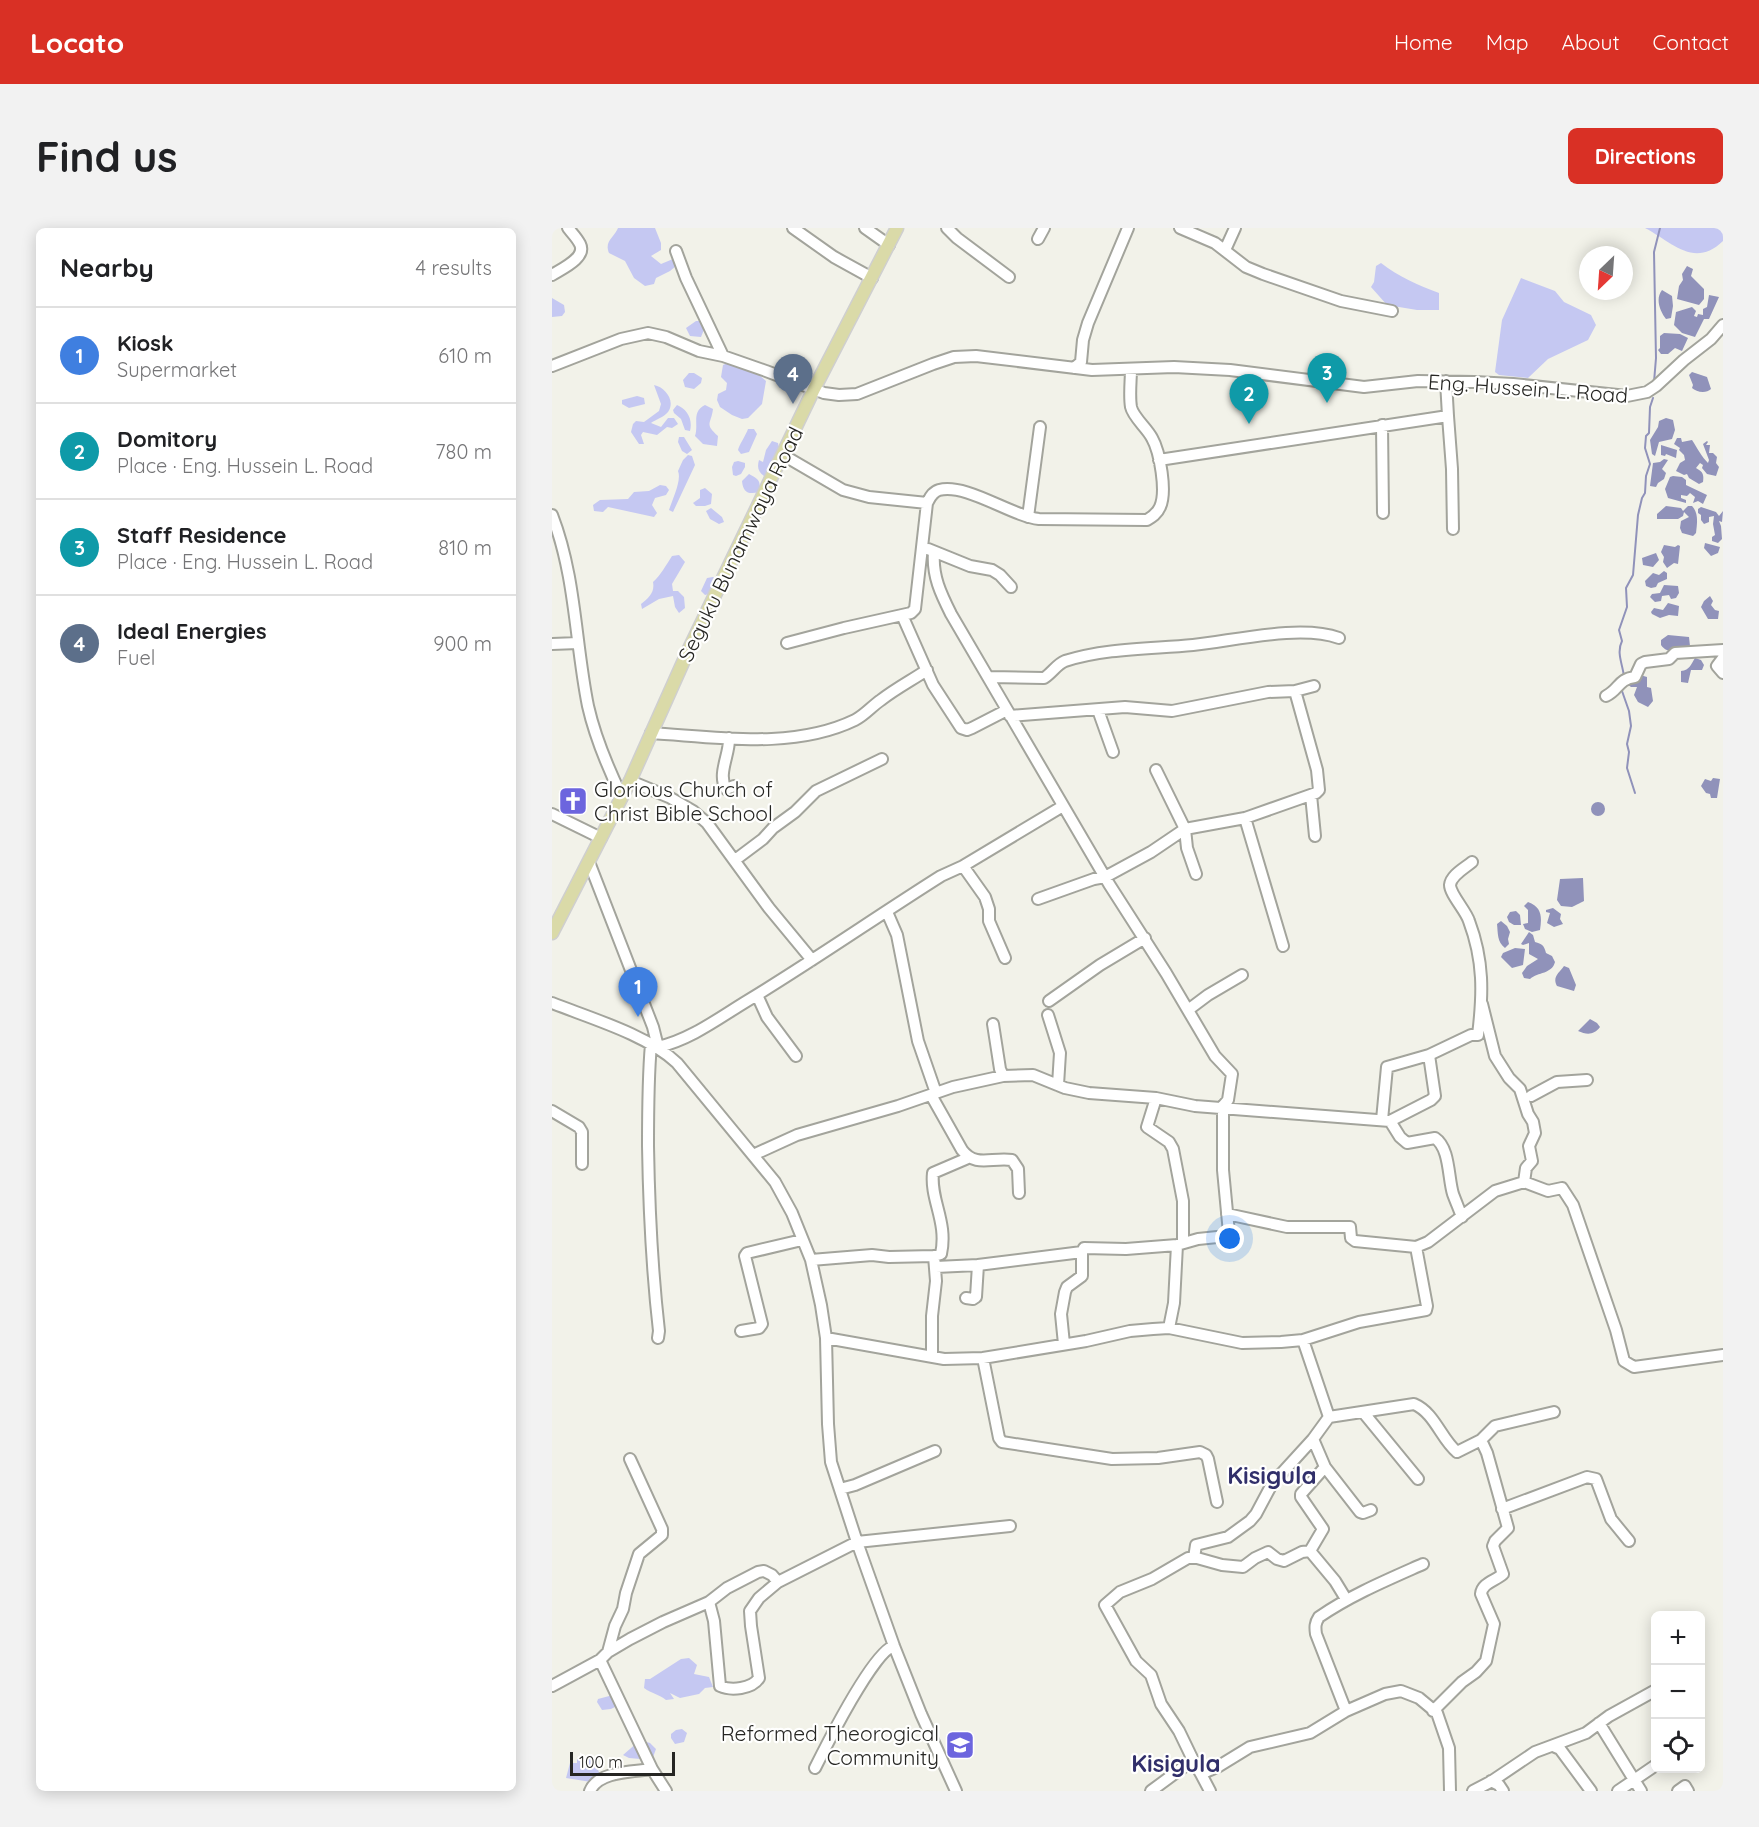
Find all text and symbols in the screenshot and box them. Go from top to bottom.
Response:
text: Locato [30,25,124,60]
text: Home [1394,29,1453,55]
text: Map [1486,29,1529,55]
text: About [1562,29,1620,55]
text: Contact [1653,29,1729,55]
button: Directions [1568,128,1723,184]
text: Find us [36,130,178,183]
north arrow [1579,246,1633,300]
text: Nearby [60,251,154,284]
text: 4 results [416,255,492,280]
text: Kiosk [117,329,173,357]
text: 1 [76,343,83,368]
text: 610 m [438,343,492,368]
pin: 4 [774,354,812,404]
pin: 3 [1308,354,1346,403]
text: Supermarket [117,357,237,382]
street label: Eng. Hussein L. Road [1427,368,1629,408]
pin: 2 [1230,374,1268,424]
street label: Seguku Bunamwaya Road [672,422,808,666]
text: Domitory [117,425,217,453]
text: 2 [74,439,85,464]
text: 780 m [435,439,492,464]
text: Place · Eng. Hussein L. Road [117,453,373,478]
text: Staff Residence [117,521,286,549]
text: 3 [74,535,85,560]
text: 810 m [438,535,492,560]
text: Place · Eng. Hussein L. Road [117,549,373,574]
text: Ideal Energies [117,617,267,645]
text: 4 [74,631,85,656]
text: 900 m [433,631,492,656]
text: Fuel [117,645,155,670]
place label: Glorious Church of Christ Bible School [594,776,773,826]
church icon: Glorious Church of Christ Bible School [557,785,589,817]
pin: 1 [618,968,658,1017]
your location [1215,1224,1244,1253]
district label: Kisigula [1227,1460,1317,1490]
map controls [1651,1611,1705,1773]
button: + [1651,1611,1705,1665]
button: − [1651,1665,1705,1719]
button: locate [1651,1719,1705,1773]
place label: Reformed Theorogical Community [721,1720,939,1770]
school or university icon: Reformed Theorogical Community [944,1729,976,1761]
district label: Kisigula [1131,1748,1221,1778]
scale bar [570,1749,675,1776]
text: 100 m [579,1752,623,1772]

